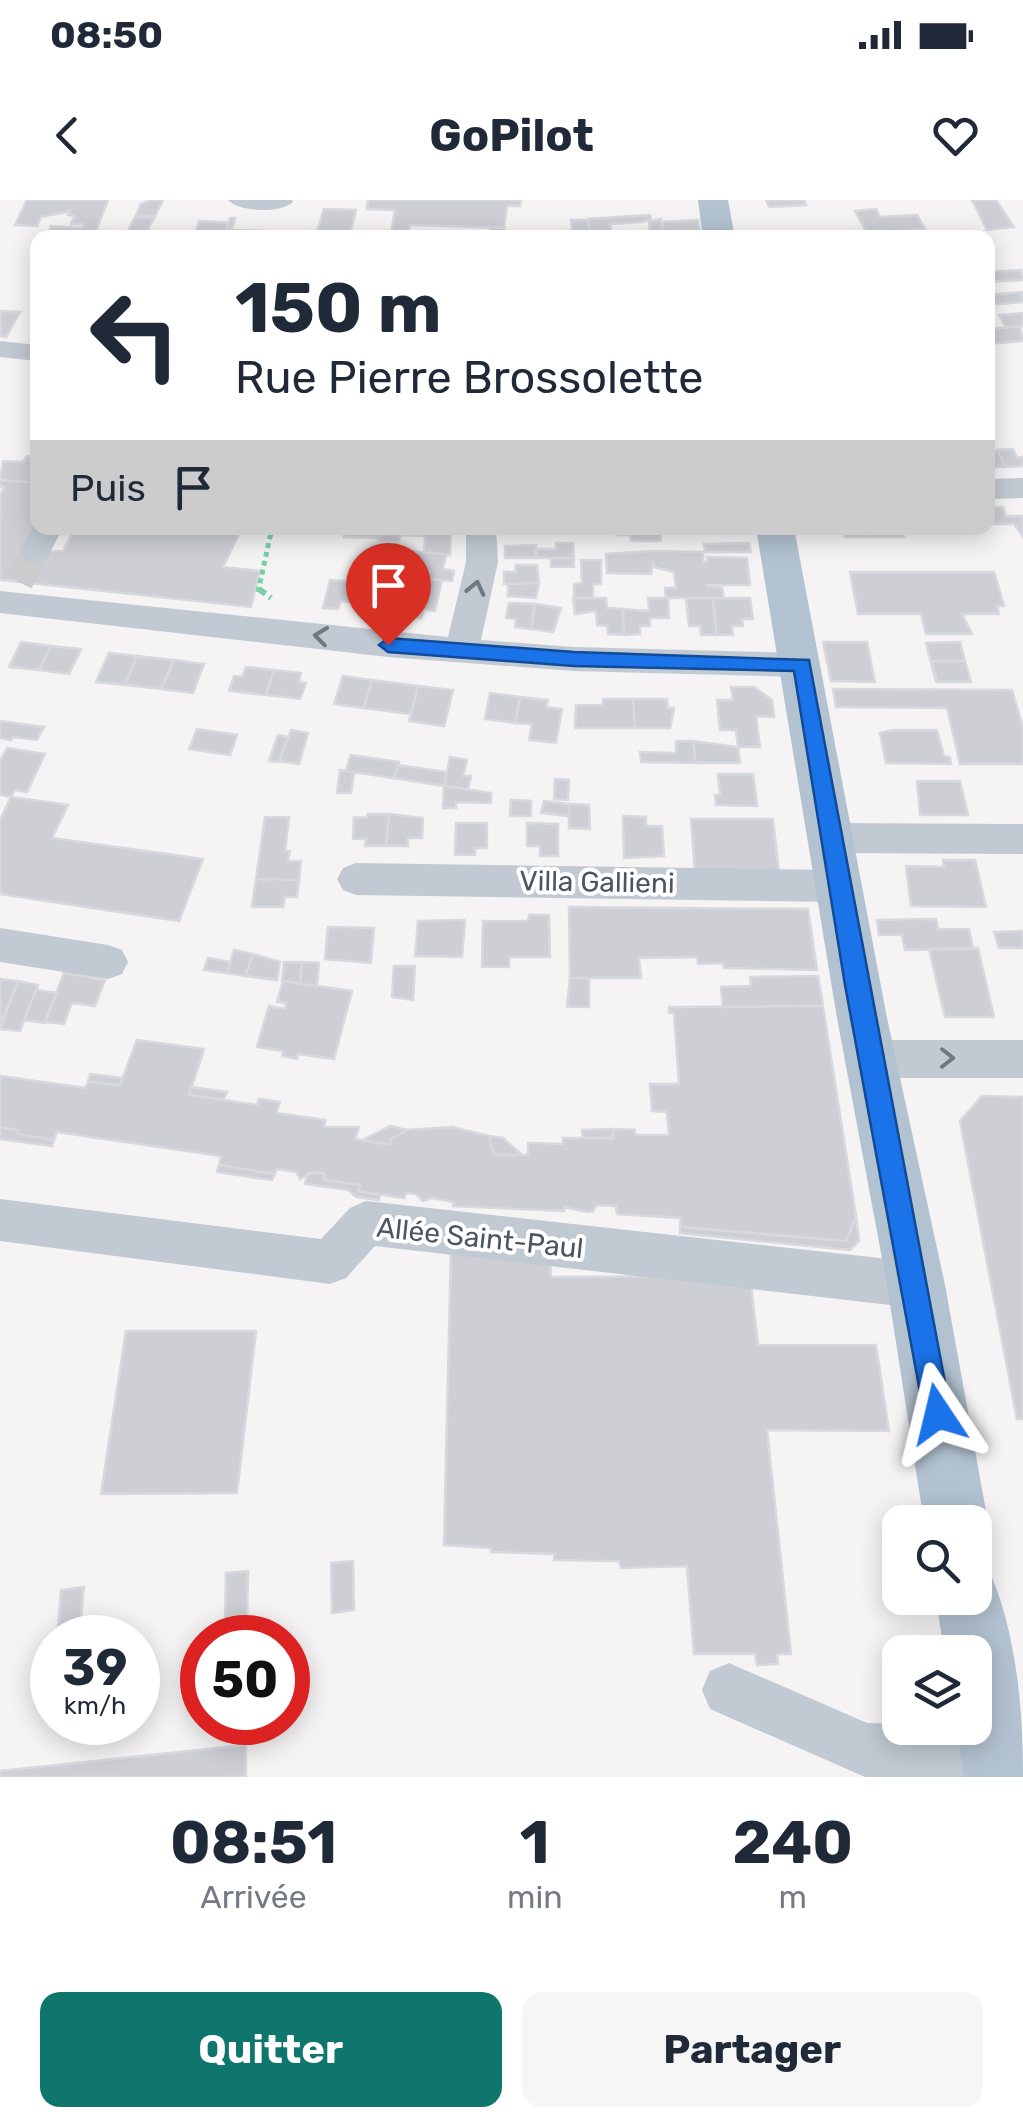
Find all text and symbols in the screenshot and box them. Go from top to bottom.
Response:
text: 08:50 [50,12,163,58]
icon: back [40,108,95,163]
icon: heart [928,108,983,163]
text: GoPilot [429,109,594,162]
text: 150 m [235,267,442,350]
icon: left [70,270,200,400]
text: Rue Pierre Brossolette [235,351,703,404]
icon: arrive [166,460,221,515]
text: Puis [70,465,146,511]
pin [346,543,431,646]
icon: arrive [361,558,416,613]
one-way arrow [464,580,485,597]
one-way arrow [312,627,329,648]
street label: Villa Gallieni [519,864,675,900]
one-way arrow [939,1048,955,1069]
street label: Allée Saint-Paul [375,1211,585,1265]
position arrow [886,1362,990,1466]
map controls [882,1505,992,1745]
button: search [882,1505,992,1615]
speed limit sign: 50 [180,1615,310,1745]
button: layers [882,1635,992,1745]
text: 39 [63,1638,128,1698]
text: km/h [64,1691,126,1720]
text: 08:51 [170,1807,337,1878]
text: 1 [520,1807,550,1878]
text: 240 [733,1807,853,1878]
text: Arrivée [200,1878,307,1916]
text: min [507,1878,563,1916]
text: m [779,1878,807,1916]
button: Quitter [40,1992,502,2107]
button: Partager [522,1992,983,2107]

